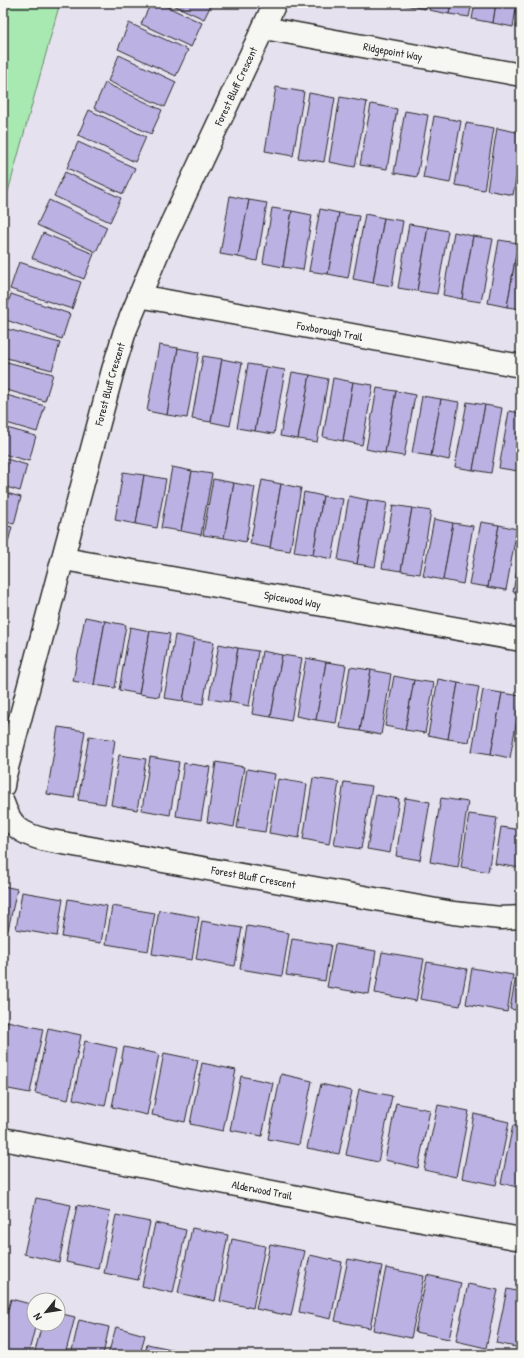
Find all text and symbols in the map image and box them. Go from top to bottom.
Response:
street label: Ridgepoint Way [362,39,424,64]
street label: Forest Bluff Crescent [211,44,261,129]
street label: Foxborough Trail [295,318,364,344]
street label: Forest Bluff Crescent [91,341,128,428]
street label: Spicewood Way [263,588,322,611]
street label: Forest Bluff Crescent [209,863,297,892]
street label: Alderwood Trail [231,1177,293,1203]
north arrow [26,1292,66,1332]
text: N [30,1311,45,1323]

